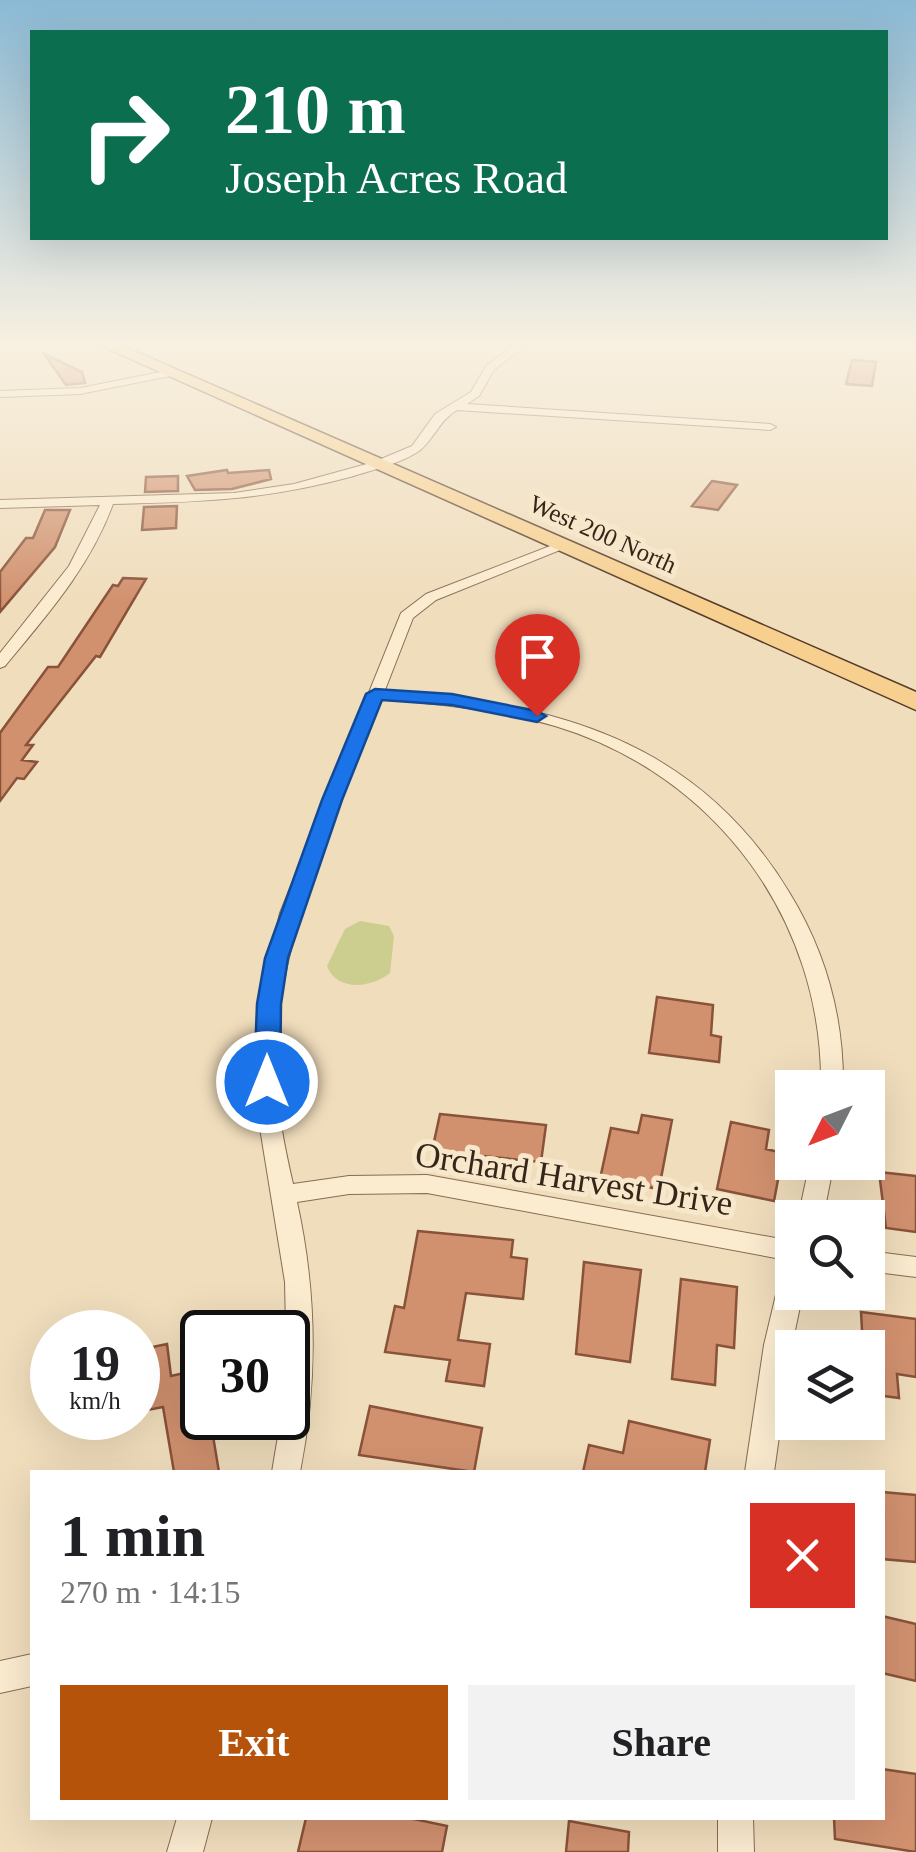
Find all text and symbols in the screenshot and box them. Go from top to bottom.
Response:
icon: right [60,70,190,200]
text: 210 m [225,71,406,148]
text: Joseph Acres Road [225,153,567,203]
street label: West 200 North [525,490,681,579]
pin [495,614,580,717]
icon: arrive [510,629,565,684]
position arrow [215,1030,319,1134]
north arrow [775,1070,885,1180]
map controls [775,1070,885,1440]
street label: Orchard Harvest Drive [413,1135,735,1223]
button: search [775,1200,885,1310]
speed limit sign: 30 [180,1310,310,1440]
button: layers [775,1330,885,1440]
text: 19 [70,1335,120,1391]
text: km/h [69,1387,121,1414]
text: 1 min [60,1503,205,1569]
button: close [750,1503,855,1608]
text: 270 m · 14:15 [60,1574,240,1610]
button: Exit [60,1685,448,1800]
button: Share [468,1685,855,1800]

